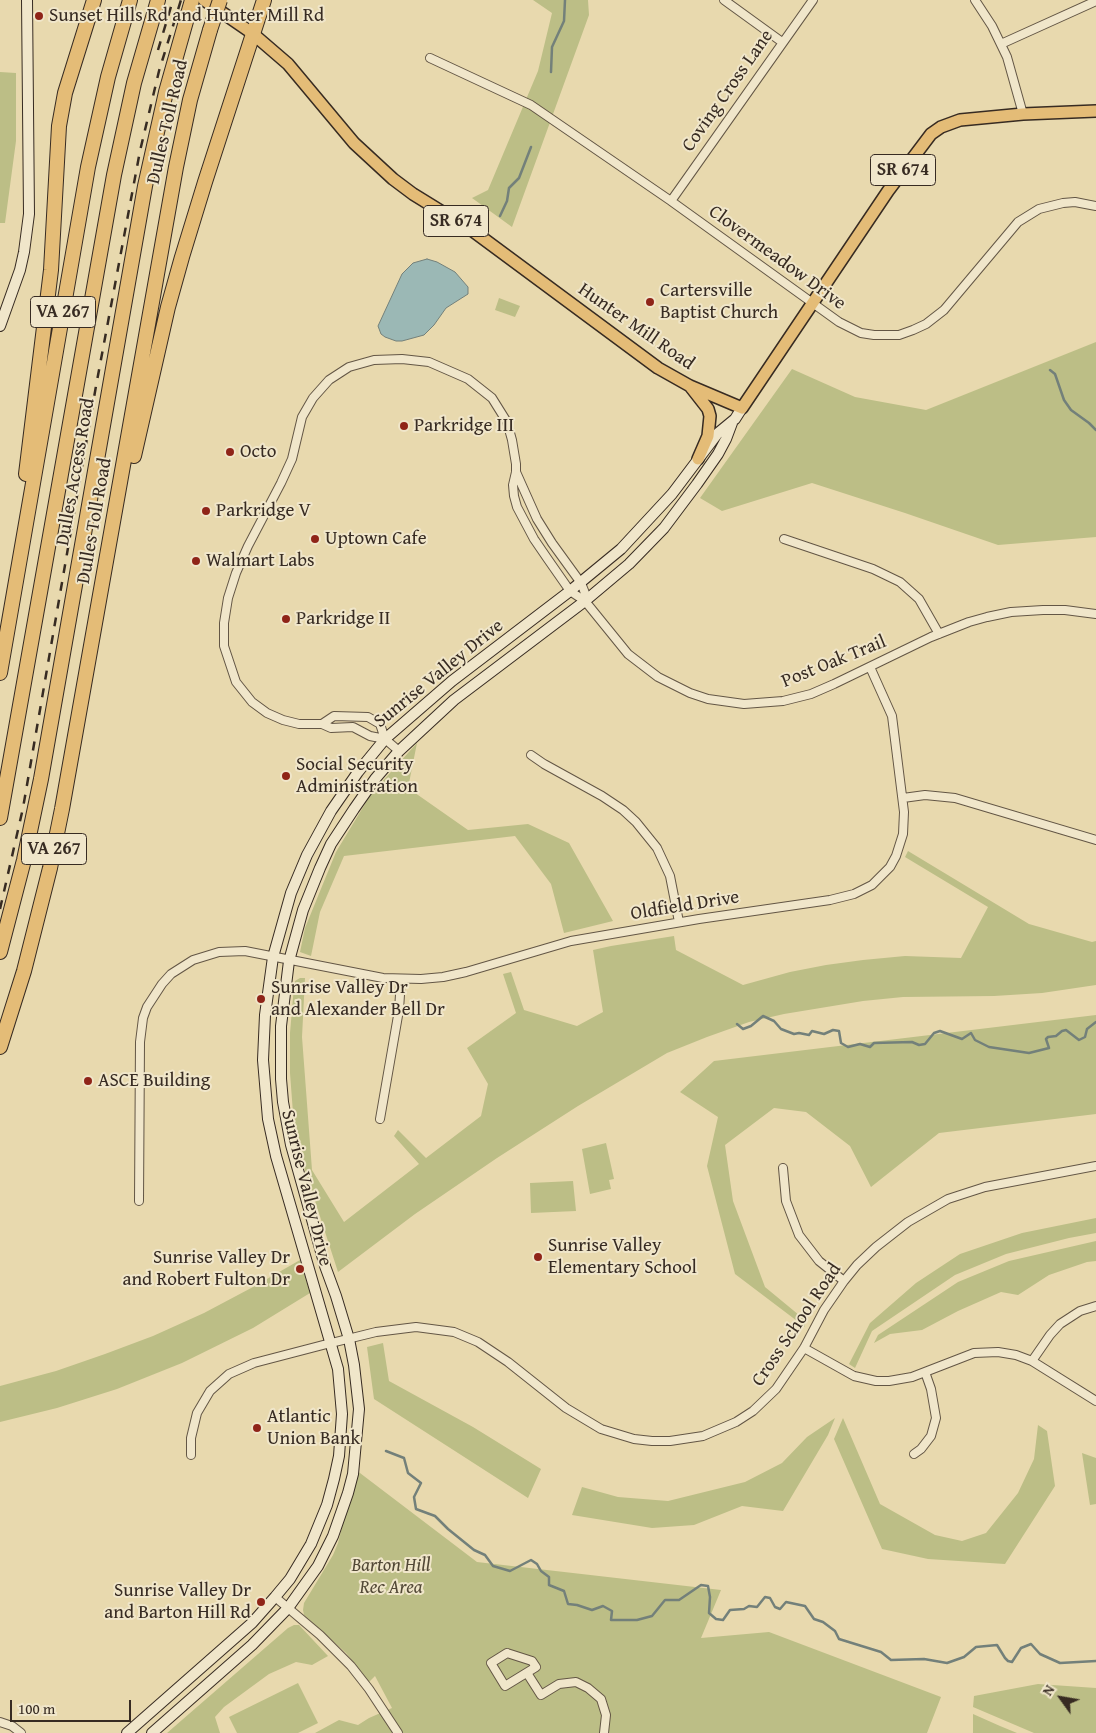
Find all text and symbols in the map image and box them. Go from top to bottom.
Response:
place label: Sunset Hills Rd and Hunter Mill Rd [49,5,324,27]
marker: Sunset Hills Rd and Hunter Mill Rd [33,10,45,22]
street label: Coving Cross Lane [678,26,778,156]
street label: Dulles Toll Road [143,57,193,187]
road number: SR 674 [870,154,936,186]
street label: Clovermeadow Drive [704,201,850,315]
road number: SR 674 [424,206,488,237]
street label: Hunter Mill Road [573,278,699,376]
place label: Cartersville Baptist Church [660,280,778,324]
road number: VA 267 [30,296,96,328]
marker: Cartersville Baptist Church [644,296,656,308]
street label: Dulles Access Road [52,396,100,548]
place label: Parkridge III [414,415,514,437]
marker: Parkridge III [398,420,410,432]
place label: Octo [240,441,276,463]
marker: Octo [224,446,236,458]
street label: Dulles Toll Road [73,456,117,586]
place label: Parkridge V [216,500,311,522]
marker: Parkridge V [200,505,212,517]
place label: Uptown Cafe [325,528,427,550]
marker: Uptown Cafe [309,533,321,545]
place label: Walmart Labs [206,550,315,572]
marker: Walmart Labs [190,555,202,567]
place label: Parkridge II [296,608,390,630]
marker: Parkridge II [280,613,292,625]
street label: Sunrise Valley Drive [370,615,508,733]
street label: Post Oak Trail [778,631,890,693]
place label: Social Security Administration [296,754,418,798]
marker: Social Security Administration [280,770,292,782]
road number: VA 267 [22,834,86,864]
street label: Oldfield Drive [629,886,741,926]
place label: Sunrise Valley Dr and Alexander Bell Dr [271,977,445,1021]
marker: Sunrise Valley Dr and Alexander Bell Dr [255,993,267,1005]
place label: ASCE Building [98,1070,210,1092]
marker: ASCE Building [82,1075,94,1087]
street label: Sunrise Valley Drive [276,1108,336,1268]
place label: Sunrise Valley Elementary School [548,1235,697,1279]
place label: Sunrise Valley Dr and Robert Fulton Dr [122,1247,290,1291]
marker: Sunrise Valley Elementary School [532,1251,544,1263]
street label: Cross School Road [747,1259,847,1391]
marker: Sunrise Valley Dr and Robert Fulton Dr [294,1263,306,1275]
place label: Atlantic Union Bank [267,1406,360,1450]
marker: Atlantic Union Bank [251,1422,263,1434]
park label: Barton Hill Rec Area [352,1555,430,1599]
place label: Sunrise Valley Dr and Barton Hill Rd [104,1580,251,1624]
marker: Sunrise Valley Dr and Barton Hill Rd [255,1596,267,1608]
north arrow [1036,1673,1086,1723]
text: N [1037,1681,1059,1699]
scale bar [12,1690,134,1722]
text: 100 m [18,1698,55,1719]

